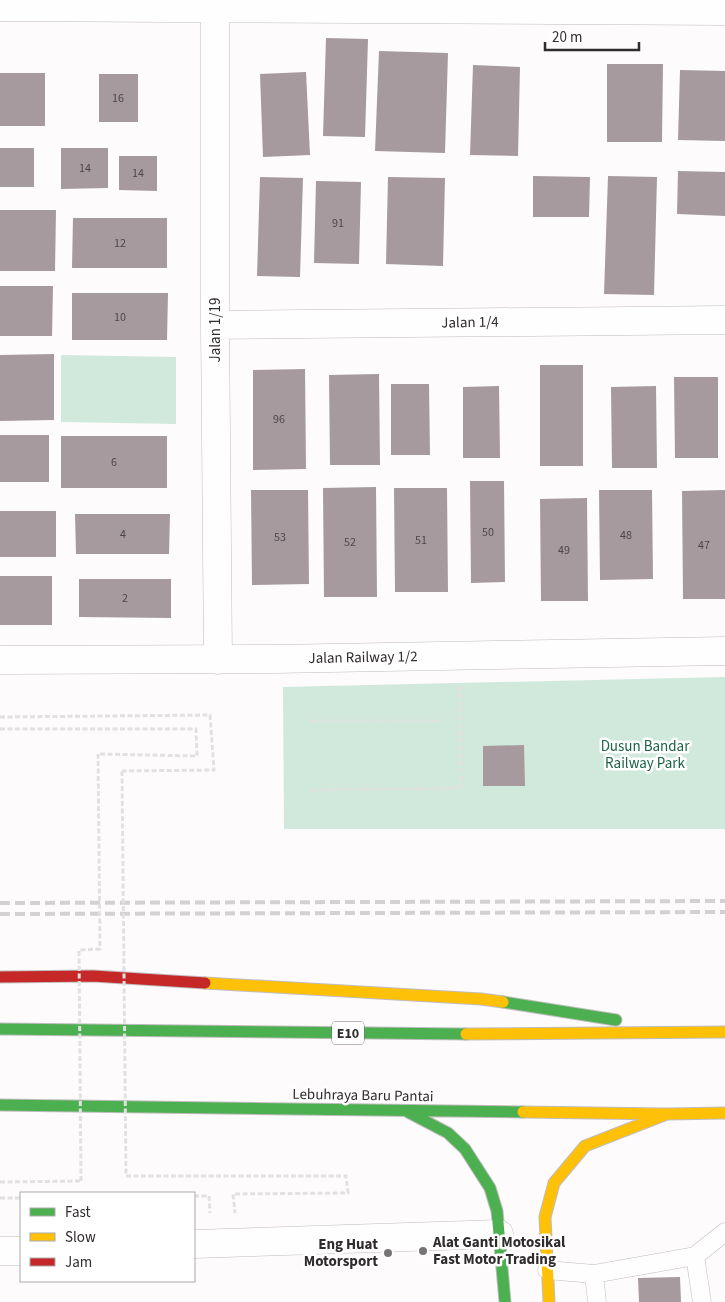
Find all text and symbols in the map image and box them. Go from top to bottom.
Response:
scale bar [545,20,639,52]
text: 20 m [552,27,582,48]
house number: 16 [112,90,124,107]
house number: 14 [79,160,91,177]
house number: 14 [132,165,144,182]
house number: 91 [332,215,344,232]
house number: 12 [114,235,126,252]
street label: Jalan 1/19 [205,298,226,362]
house number: 10 [114,309,126,326]
street label: Jalan 1/4 [441,311,499,334]
house number: 96 [273,411,285,428]
house number: 6 [111,454,117,471]
house number: 50 [482,524,494,541]
house number: 4 [120,526,126,543]
house number: 48 [620,527,632,544]
house number: 53 [274,529,286,546]
house number: 51 [415,532,427,549]
house number: 52 [344,534,356,551]
house number: 47 [698,537,710,554]
house number: 49 [558,542,570,559]
house number: 2 [122,590,128,607]
street label: Jalan Railway 1/2 [308,646,418,669]
park label: Dusun Bandar Railway Park [601,736,690,774]
road number: E10 [332,1021,364,1044]
street label: Lebuhraya Baru Pantai [292,1084,434,1107]
legend [20,1192,195,1282]
text: Fast [65,1202,91,1223]
text: Slow [65,1227,96,1248]
place label: Alat Ganti Motosikal Fast Motor Trading [432,1232,566,1270]
place label: Eng Huat Motorsport [304,1234,378,1272]
marker: Alat Ganti Motosikal Fast Motor Trading [417,1245,429,1257]
marker: Eng Huat Motorsport [382,1247,394,1259]
text: Jam [65,1252,92,1273]

